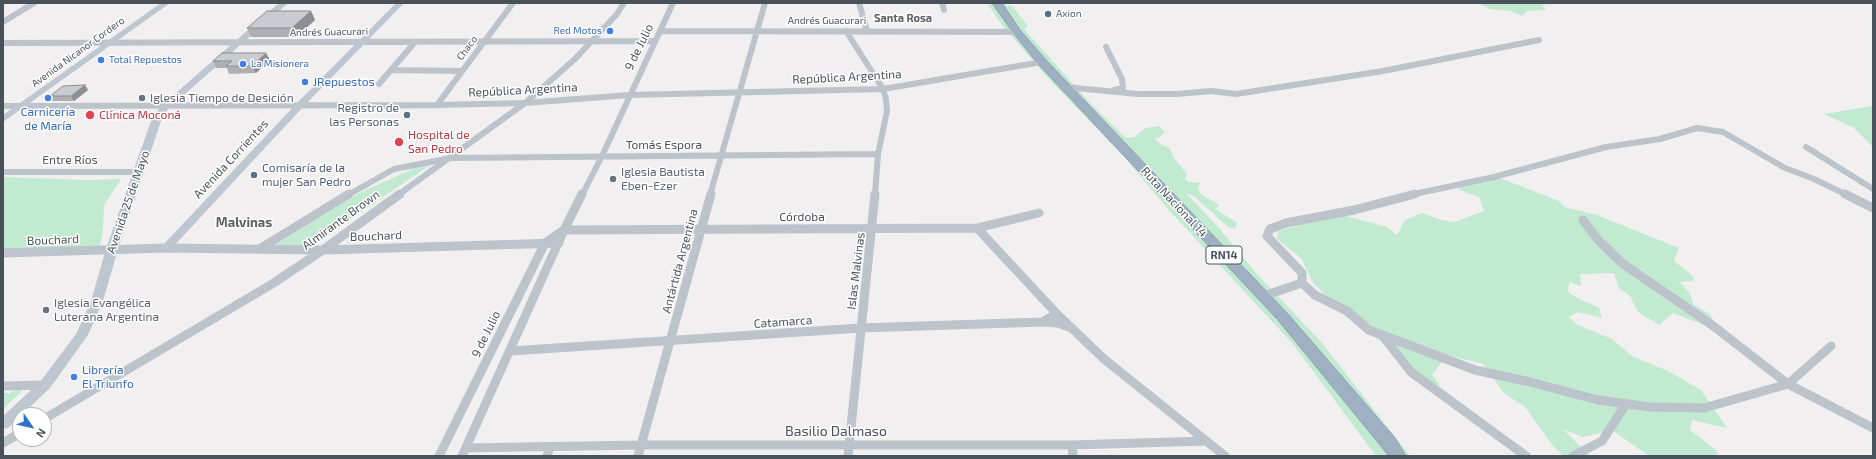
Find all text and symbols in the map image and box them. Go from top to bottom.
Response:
place label: Axion [1056,8,1081,20]
marker: Axion [1043,9,1053,19]
district label: Santa Rosa [874,11,932,25]
street label: Avenida Nicanor Cordero [29,14,127,90]
street label: Andrés Guacurari [788,15,866,27]
street label: 9 de Julio [622,21,656,73]
street label: Andrés Guacurari [290,25,368,39]
place label: Red Motos [554,25,602,37]
marker: Red Motos [605,26,615,36]
street label: Chaco [454,33,480,63]
place label: Total Repuestos [109,54,182,66]
marker: Total Repuestos [96,55,106,65]
place label: La Misionera [251,58,309,70]
marker: La Misionera [238,59,248,69]
street label: República Argentina [792,67,902,87]
place label: JRepuestos [313,75,375,89]
marker: JRepuestos [300,77,310,87]
street label: República Argentina [468,80,578,100]
place label: Iglesia Tiempo de Desición [150,91,294,105]
marker: Carnicería de María [43,93,53,103]
marker: Iglesia Tiempo de Desición [137,93,147,103]
place label: Registro de las Personas [329,101,399,129]
place label: Carnicería de María [21,105,75,133]
place label: Clínica Moconá [99,108,181,122]
marker: Clínica Moconá [84,109,96,121]
marker: Registro de las Personas [402,110,412,120]
street label: Avenida Corrientes [191,116,271,202]
place label: Hospital de San Pedro [408,128,470,156]
marker: Hospital de San Pedro [393,136,405,148]
street label: Tomás Espora [626,138,702,152]
street label: Avenida 25 de Mayo [104,149,152,255]
street label: Entre Ríos [42,153,98,167]
place label: Comisaría de la mujer San Pedro [262,161,351,189]
street label: Ruta Nacional 14 [1138,164,1210,240]
place label: Iglesia Bautista Eben-Ezer [621,165,705,193]
marker: Comisaría de la mujer San Pedro [249,170,259,180]
marker: Iglesia Bautista Eben-Ezer [608,174,618,184]
street label: Almirante Brown [299,187,383,253]
street label: Antártida Argentina [659,207,701,315]
street label: Córdoba [779,210,825,224]
district label: Malvinas [216,215,272,231]
street label: Bouchard [350,228,402,244]
street label: Bouchard [27,232,79,248]
street label: Islas Malvinas [844,232,868,310]
road number: RN14 [1206,246,1242,264]
place label: Iglesia Evangélica Luterana Argentina [54,296,159,324]
marker: Iglesia Evangélica Luterana Argentina [41,305,51,315]
street label: 9 de Julio [469,308,503,360]
street label: Catamarca [753,313,813,331]
place label: Librería El Triunfo [82,363,134,391]
marker: Librería El Triunfo [69,372,79,382]
north arrow [12,407,52,447]
street label: Basilio Dalmaso [785,423,887,439]
text: N [34,426,49,440]

